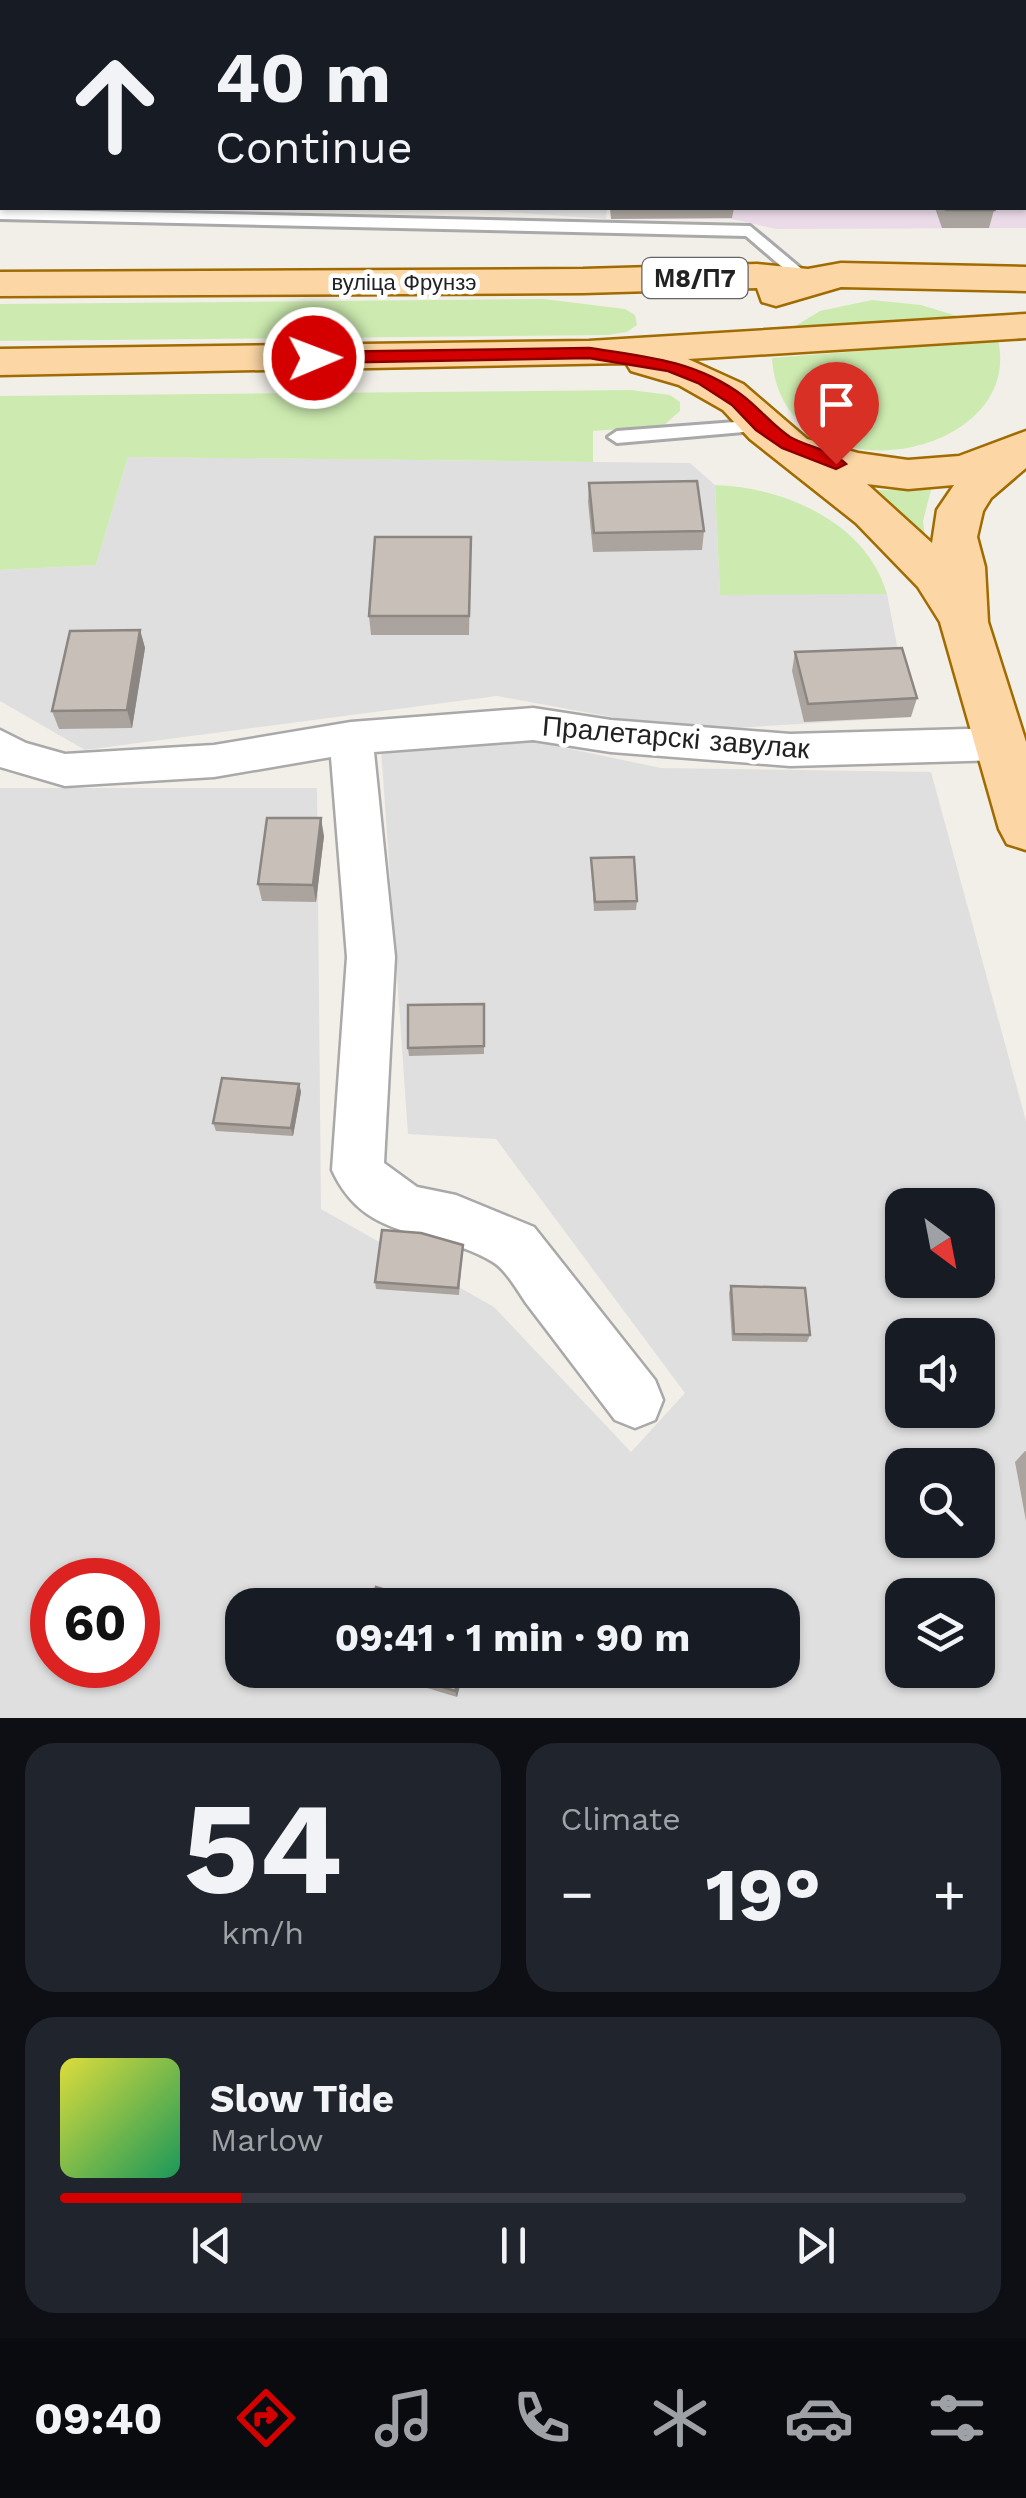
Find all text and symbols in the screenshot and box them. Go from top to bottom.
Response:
text: 40 m [215,37,391,119]
icon: ahead [50,40,180,170]
text: Continue [215,121,413,174]
road number: М8/П7 [642,258,748,298]
street label: вуліца Фрунзэ [332,270,476,295]
position arrow [262,306,366,410]
pin [794,362,879,465]
icon: arrive [809,377,864,432]
street label: Пралетарскі завулак [541,709,812,766]
north arrow [885,1188,995,1298]
map controls [885,1188,995,1688]
button: sound [885,1318,995,1428]
button: search [885,1448,995,1558]
speed limit sign: 60 [30,1558,160,1688]
button: layers [885,1578,995,1688]
text: 09:41 · 1 min · 90 m [335,1616,690,1660]
text: 54 [183,1772,343,1925]
text: Climate [561,1800,681,1838]
text: 19° [705,1850,821,1938]
text: − [561,1862,594,1926]
text: + [933,1862,966,1926]
text: km/h [222,1914,304,1952]
text: Slow Tide [210,2077,394,2121]
text: Marlow [210,2121,324,2159]
icon: previous [184,2218,239,2273]
icon: pause [486,2218,541,2273]
icon: next [788,2218,843,2273]
icon: directions [231,2383,301,2453]
icon: music [369,2383,439,2453]
icon: phone [507,2383,577,2453]
icon: climate [645,2383,715,2453]
icon: car [784,2383,854,2453]
icon: filters [922,2383,992,2453]
text: 09:40 [34,2392,162,2445]

